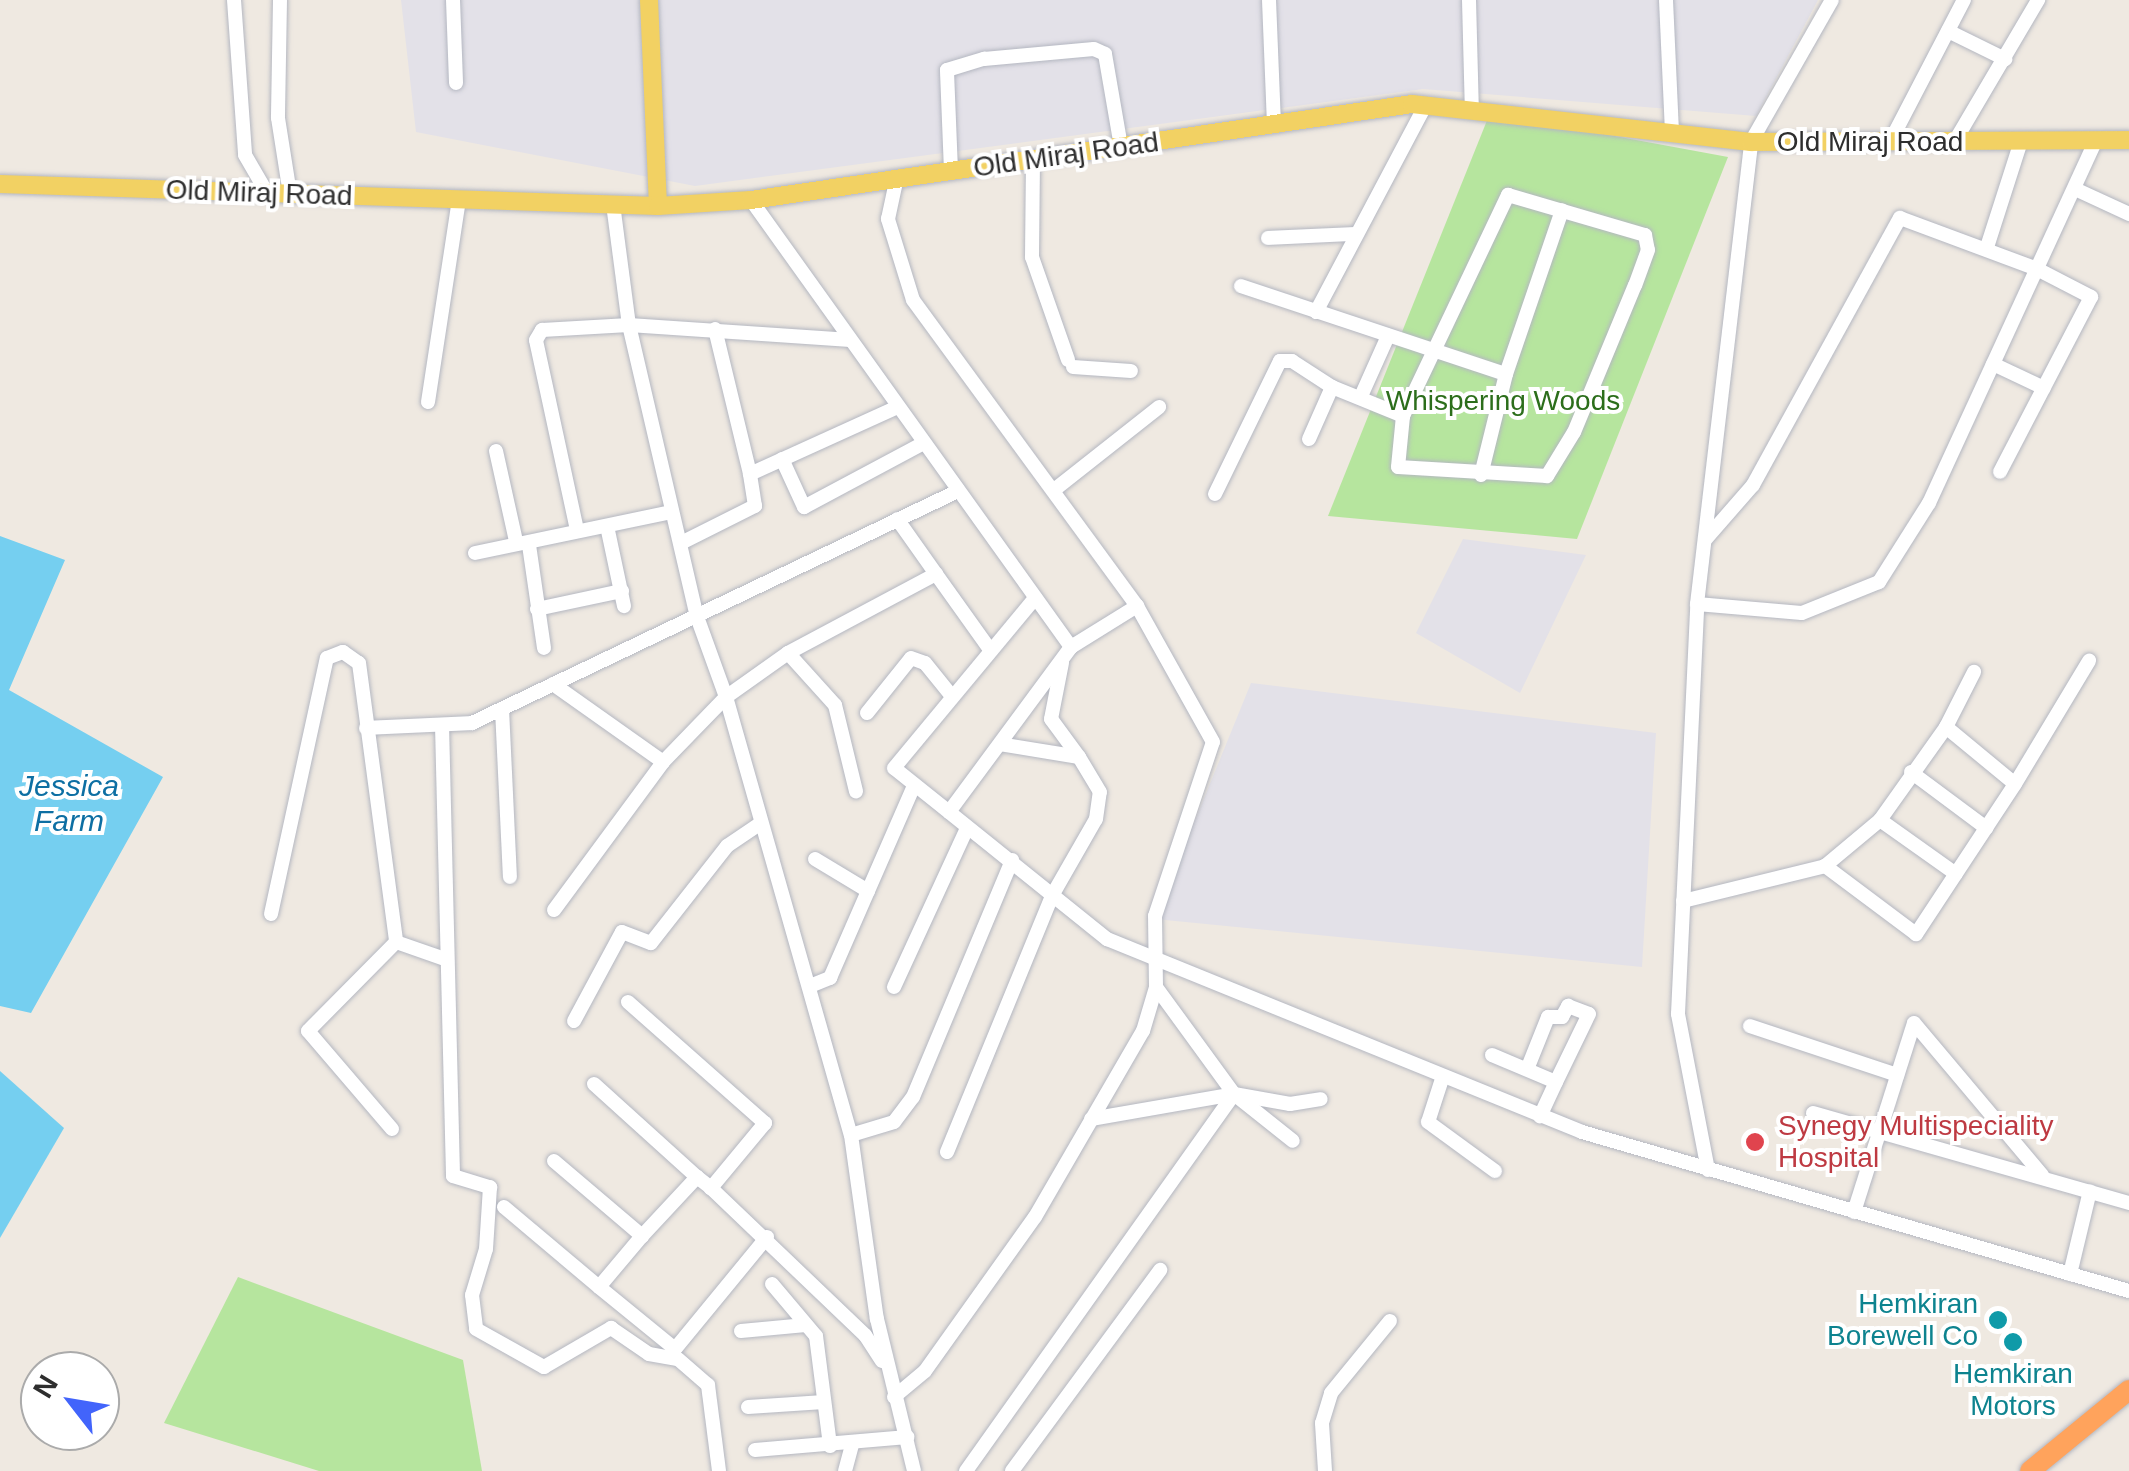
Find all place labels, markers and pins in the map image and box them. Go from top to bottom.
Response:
place label: Synegy Multispeciality Hospital [1778,1109,2053,1175]
marker: Synegy Multispeciality Hospital [1742,1129,1768,1155]
place label: Hemkiran Borewell Co [1827,1287,1978,1353]
marker: Hemkiran Borewell Co [1987,1309,2009,1331]
marker: Hemkiran Motors [2002,1331,2024,1353]
place label: Hemkiran Motors [1953,1357,2073,1423]

